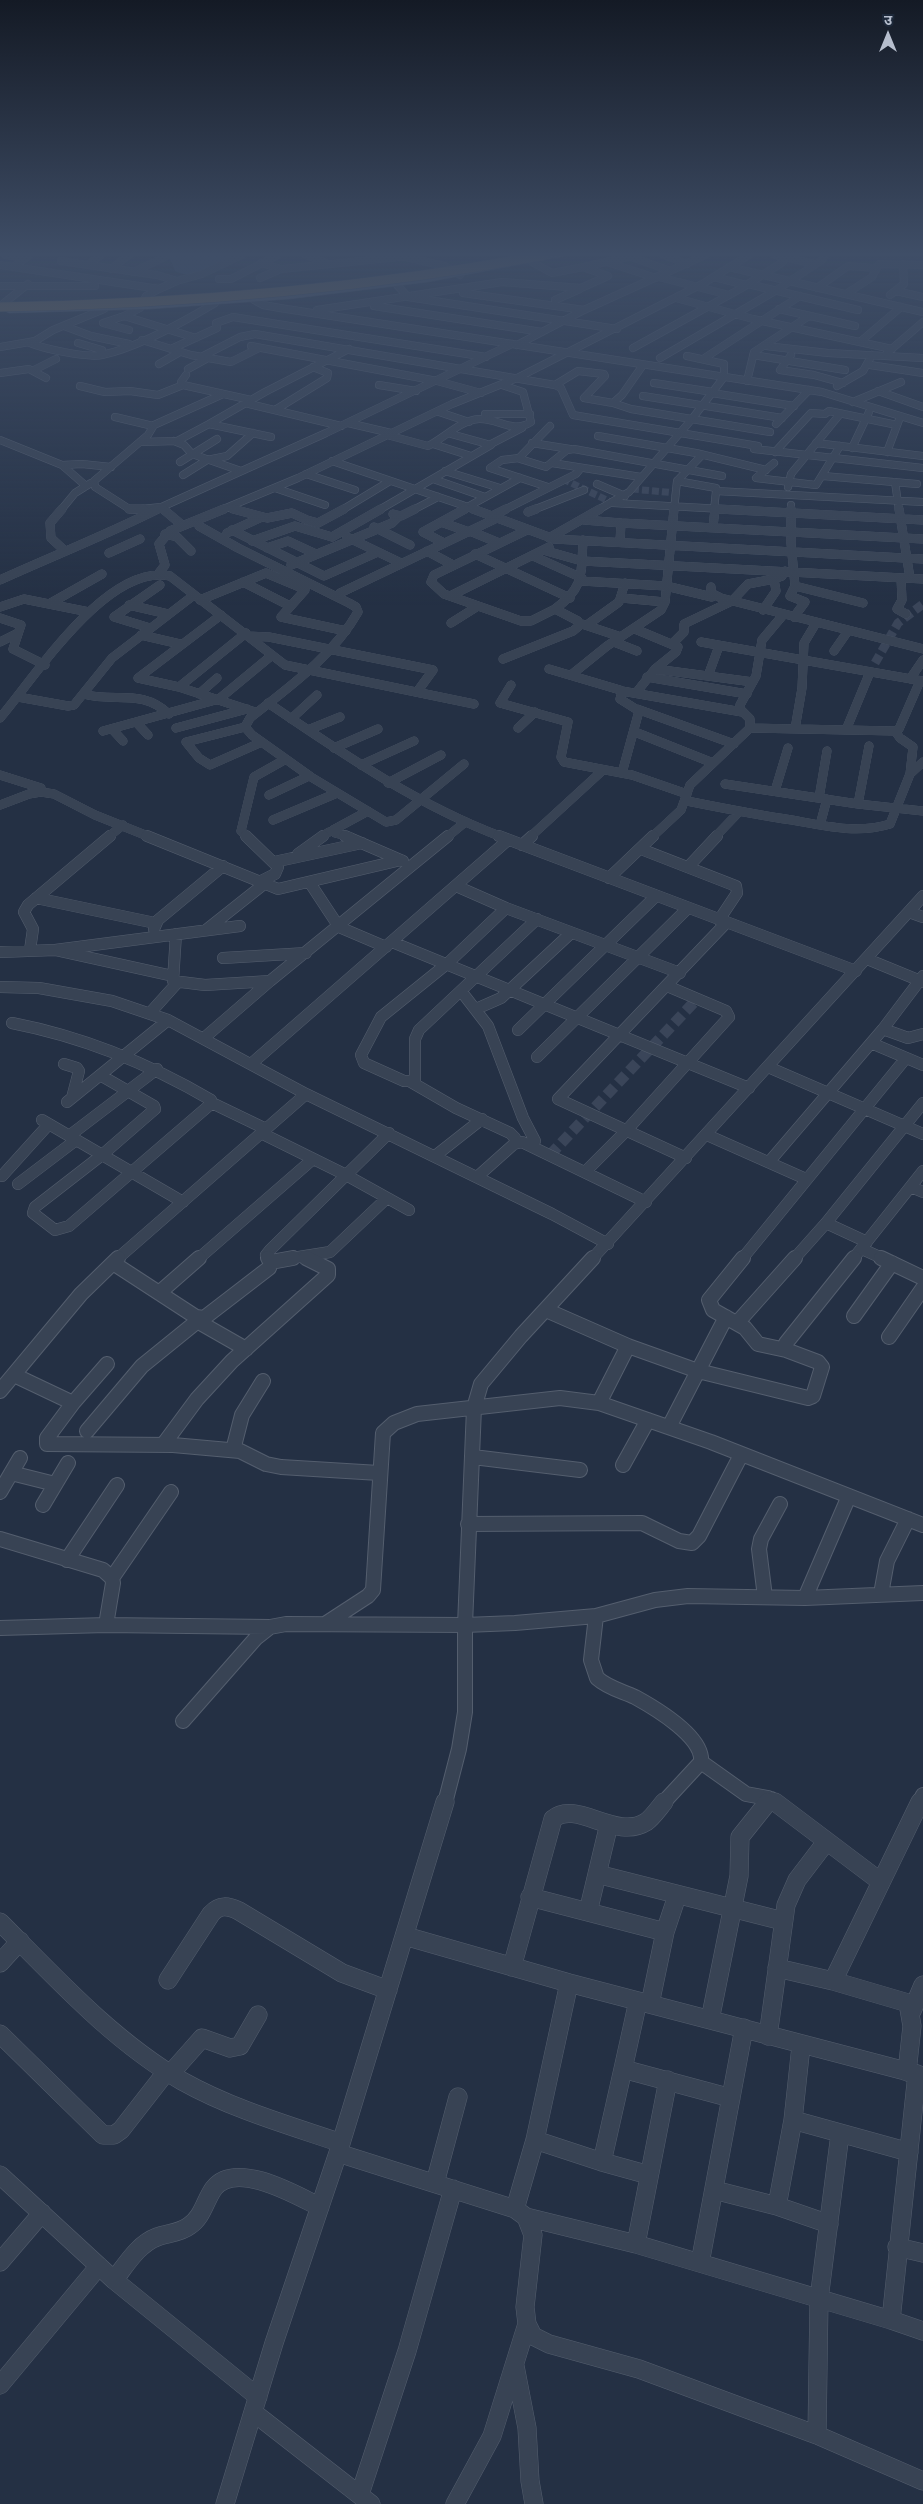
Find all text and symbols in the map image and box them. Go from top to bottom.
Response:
north arrow [863,10,913,60]
text: उ [884,11,892,29]

